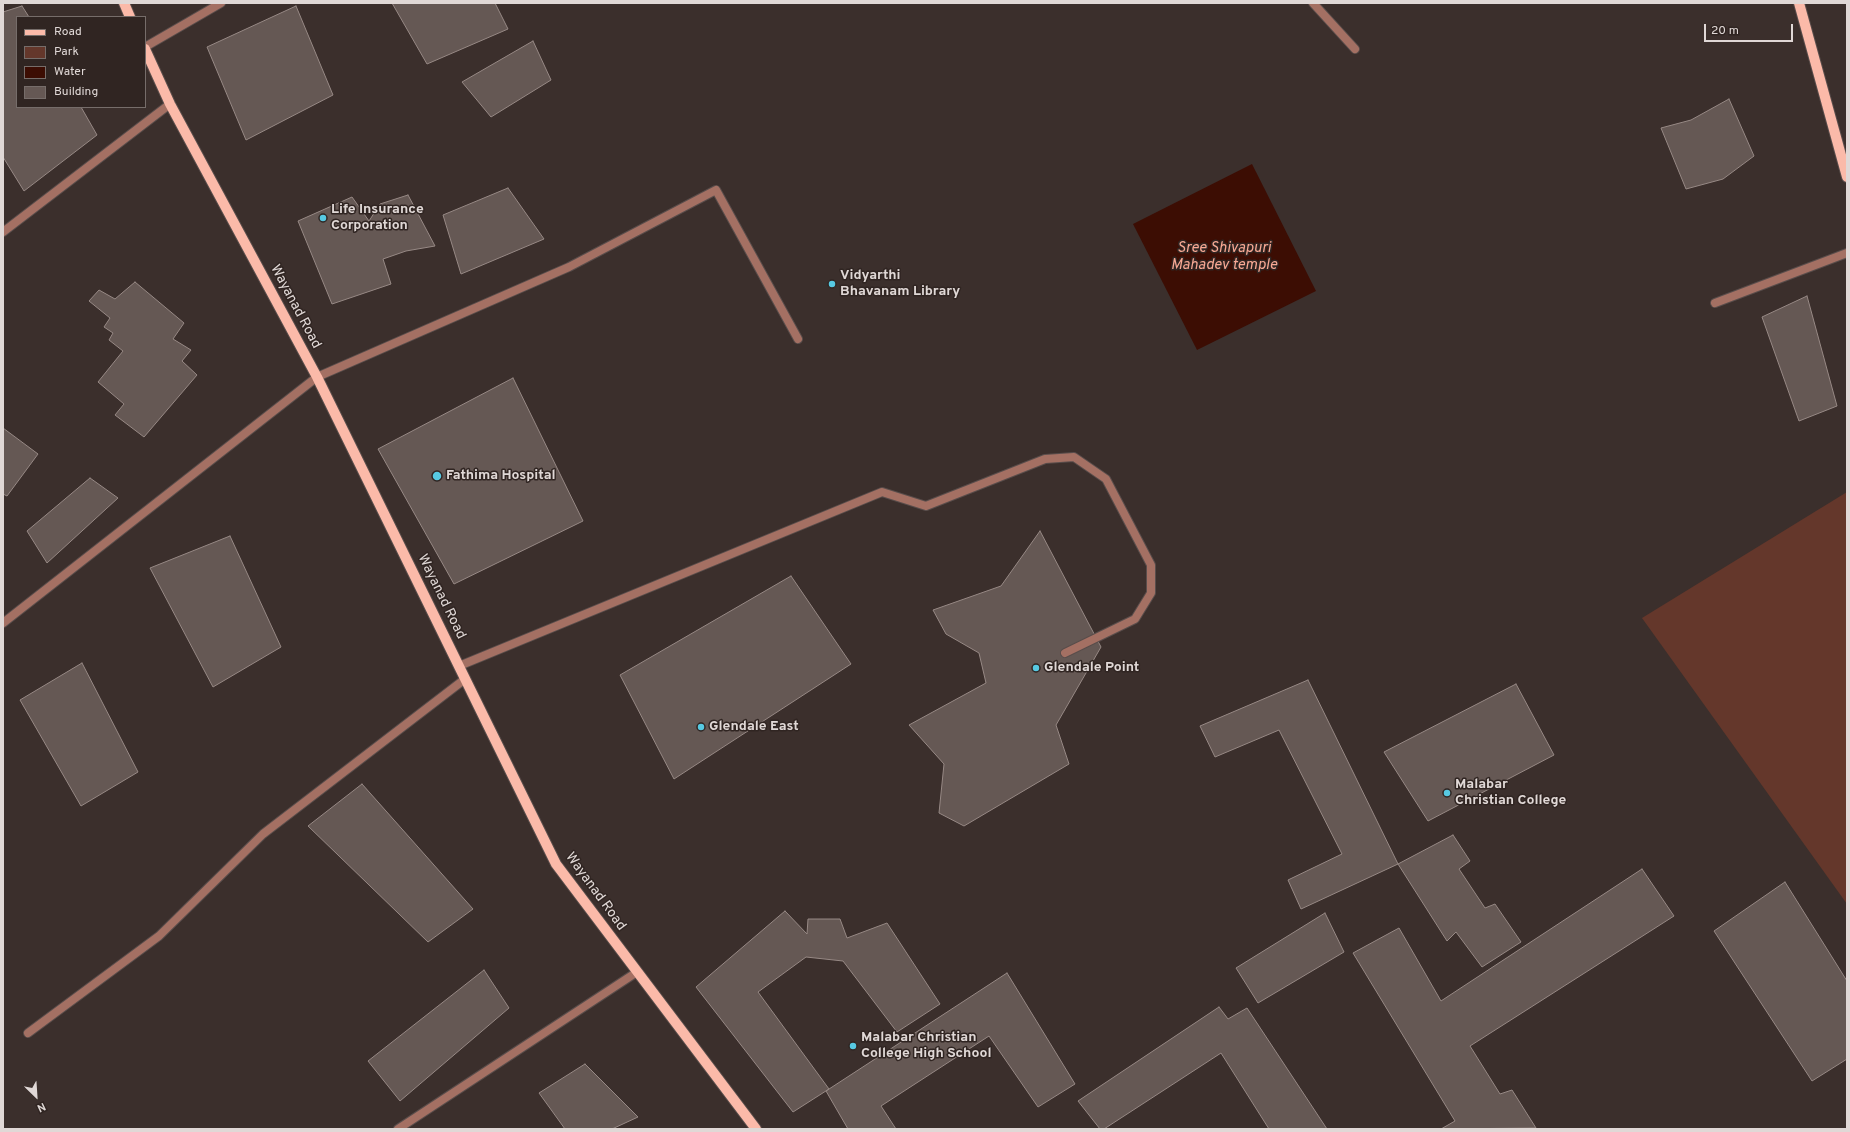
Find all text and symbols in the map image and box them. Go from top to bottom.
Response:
legend [16,16,146,108]
scale bar [1706,16,1795,42]
text: 20 m [1711,23,1739,39]
text: Road [54,24,82,40]
text: Park [54,44,79,60]
text: Water [54,64,86,80]
text: Building [54,84,98,100]
place label: Life Insurance Corporation [331,202,424,234]
marker: Life Insurance Corporation [318,213,328,223]
water label: Sree Shivapuri Mahadev temple [1171,240,1277,275]
street label: Wayanad Road [266,262,324,352]
place label: Vidyarthi Bhavanam Library [840,268,960,300]
marker: Vidyarthi Bhavanam Library [827,279,837,289]
place label: Fathima Hospital [446,468,556,484]
marker: Fathima Hospital [431,470,443,482]
street label: Wayanad Road [413,552,469,642]
place label: Glendale Point [1044,660,1139,676]
marker: Glendale Point [1031,663,1041,673]
place label: Glendale East [709,719,799,735]
marker: Glendale East [696,722,706,732]
place label: Malabar Christian College [1455,777,1566,810]
marker: Malabar Christian College [1442,788,1452,798]
street label: Wayanad Road [561,850,629,934]
place label: Malabar Christian College High School [861,1030,991,1062]
marker: Malabar Christian College High School [848,1041,858,1051]
north arrow [16,1076,56,1116]
text: N [35,1099,48,1115]

